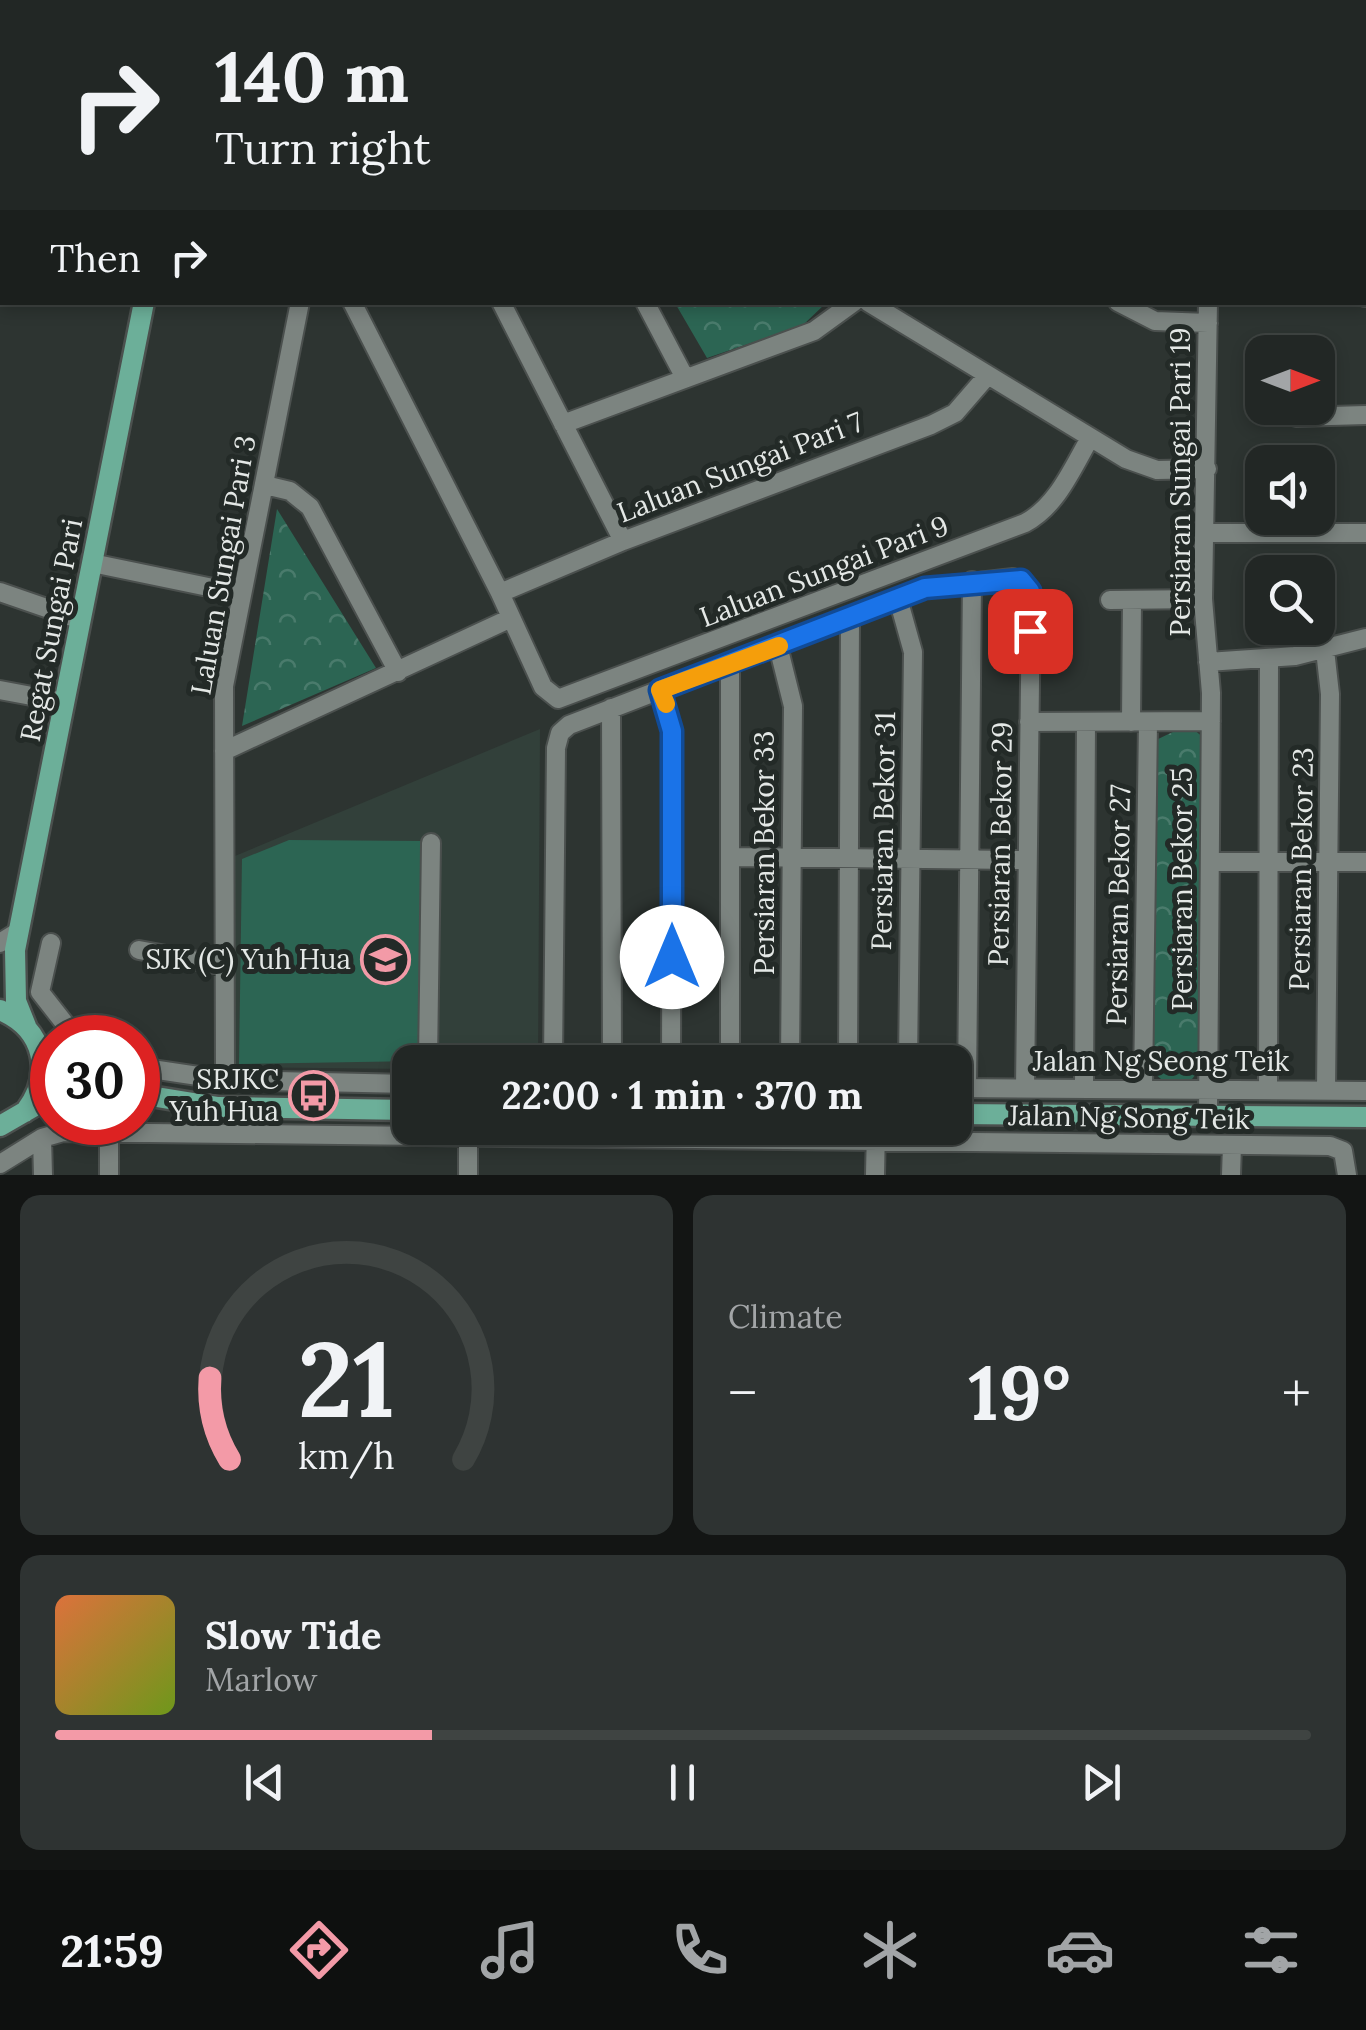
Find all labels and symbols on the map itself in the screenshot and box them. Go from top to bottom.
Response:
street label: Persiaran Sungai Pari 19 [1162,327,1198,637]
north arrow [1245,335,1335,425]
street label: Laluan Sungai Pari 7 [612,403,868,530]
street label: Laluan Sungai Pari 3 [182,432,264,698]
street label: Laluan Sungai Pari 9 [694,507,954,635]
street label: Regat Sungai Pari [12,515,90,745]
pin [988,589,1073,674]
street label: Persiaran Bekor 31 [863,711,903,951]
street label: Persiaran Bekor 29 [980,721,1020,967]
street label: Persiaran Bekor 33 [746,731,782,975]
street label: Persiaran Bekor 23 [1281,747,1321,991]
street label: Persiaran Bekor 25 [1164,767,1200,1011]
street label: Persiaran Bekor 27 [1098,784,1138,1026]
position arrow [620,905,724,1009]
school or university icon: SJK (C) Yuh Hua [360,933,412,985]
place label: SJK (C) Yuh Hua [145,941,351,977]
speed limit sign: 30 [30,1015,160,1145]
street label: Jalan Ng Seong Teik [1032,1043,1289,1079]
place label: SRJKC Yuh Hua [168,1061,279,1129]
bus stop icon: SRJKC Yuh Hua [288,1069,340,1121]
street label: Jalan Ng Song Teik [1007,1097,1250,1137]

